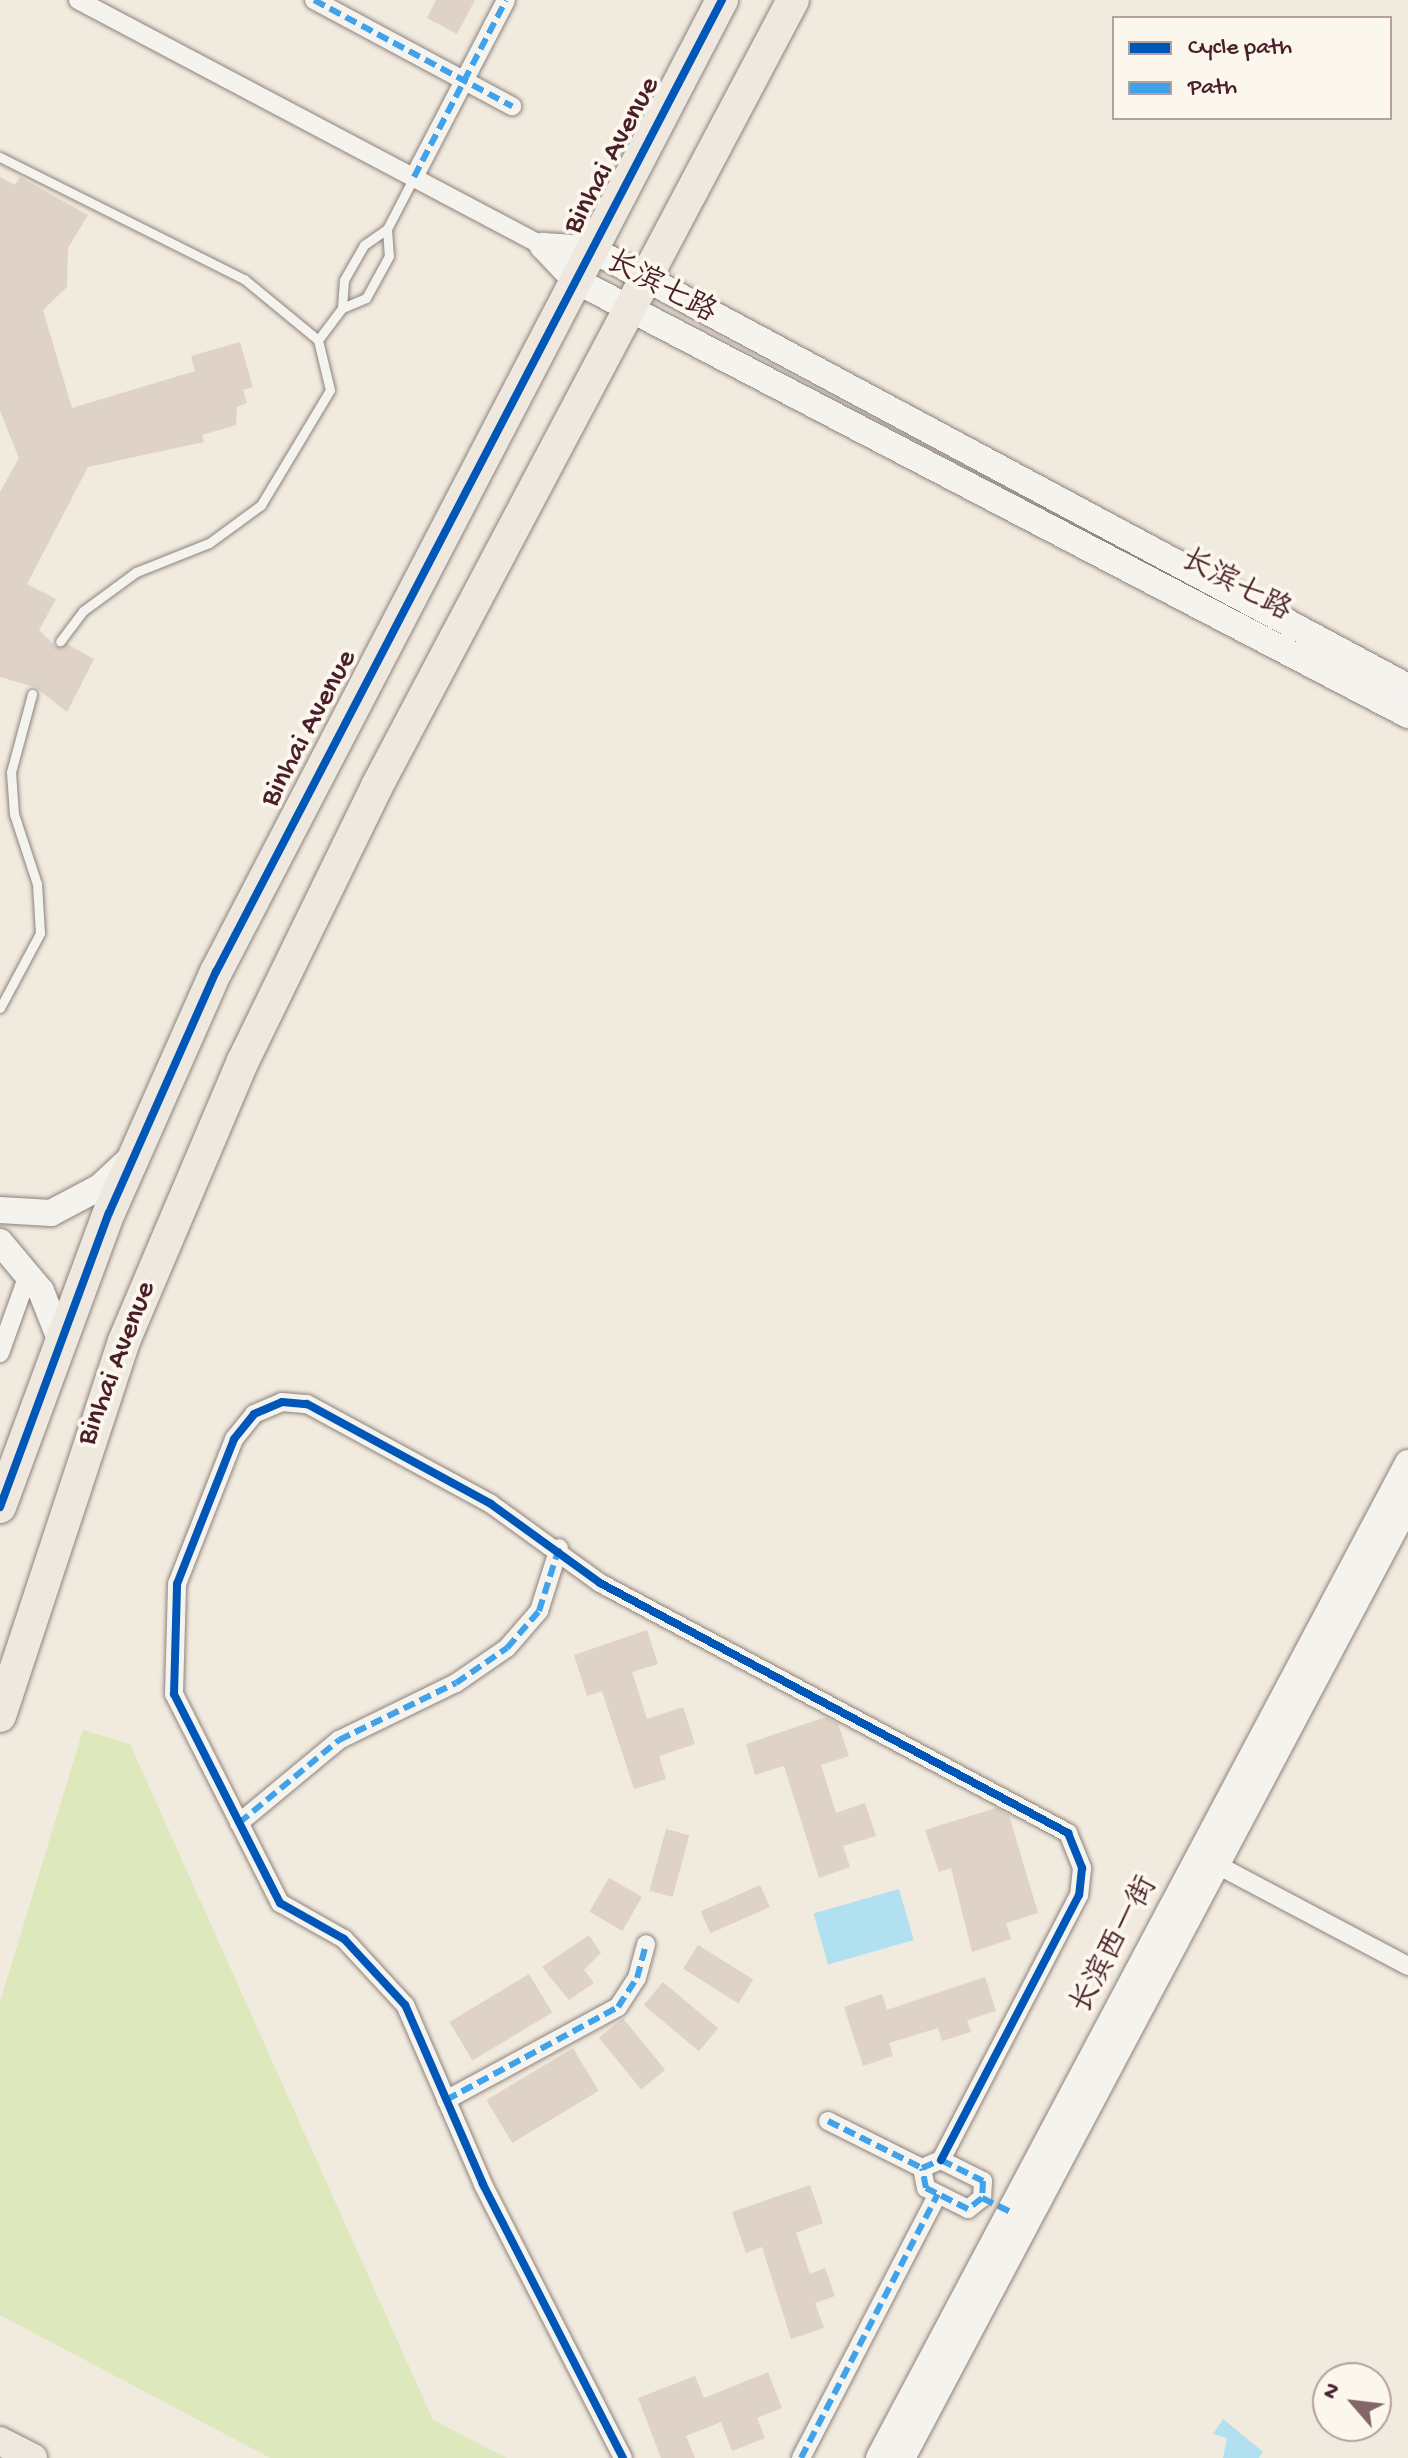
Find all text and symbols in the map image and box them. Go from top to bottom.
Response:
legend [1112,16,1392,120]
text: Cycle path [1188,34,1292,63]
street label: Binhai Avenue [557,71,669,241]
text: Path [1188,74,1237,103]
street label: 长滨七路 [599,245,721,333]
street label: 长滨七路 [1174,543,1296,631]
street label: Binhai Avenue [254,644,366,814]
street label: Binhai Avenue [70,1277,166,1451]
street label: 长滨西一街 [1065,1871,1167,2021]
north arrow [1312,2362,1392,2442]
text: N [1318,2379,1347,2404]

